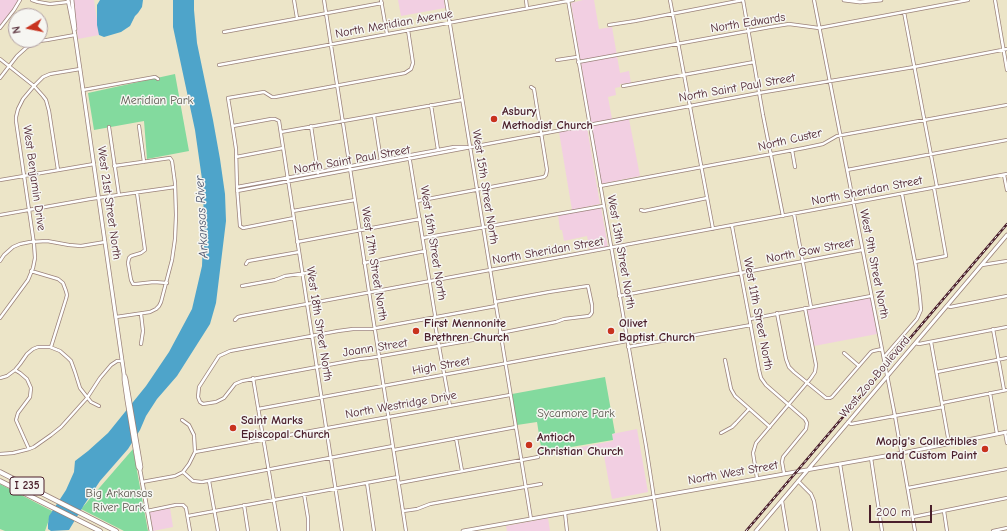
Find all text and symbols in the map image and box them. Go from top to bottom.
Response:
street label: North Meridian Avenue [334,7,454,41]
north arrow [8,8,48,48]
street label: North Edwards [710,10,786,36]
text: N [10,25,24,35]
street label: North Saint Paul Street [678,71,796,105]
park label: Meridian Park [121,94,193,108]
place label: Asbury Methodist Church [502,105,593,133]
marker: Asbury Methodist Church [489,114,499,124]
street label: West Benjamin Drive [19,124,49,232]
street label: North Custer [757,126,823,154]
street label: West 15th Street North [469,129,501,245]
street label: North Saint Paul Street [293,143,411,177]
street label: West 21st Street North [94,145,124,261]
street label: North Sheridan Street [810,173,924,209]
water label: Arkansas River [192,175,212,259]
street label: West 16th Street North [417,185,449,301]
street label: West 13th Street North [604,194,638,310]
street label: West 17th Street North [358,206,390,322]
street label: West 9th Street North [856,208,892,320]
street label: North Sheridan Street [491,234,605,268]
street label: North Gow Street [765,235,855,267]
street label: West 11th Street North [740,257,776,371]
street label: West 18th Street North [303,266,335,382]
place label: First Mennonite Brethren Church [424,317,509,345]
place label: Olivet Baptist Church [619,317,695,345]
marker: First Mennonite Brethren Church [411,326,421,336]
marker: Olivet Baptist Church [606,326,616,336]
street label: West Zoo Boulevard [837,333,913,421]
street label: Joann Street [342,336,408,360]
street label: High Street [411,354,471,378]
street label: North Westridge Drive [344,388,458,422]
park label: Sycamore Park [537,407,615,421]
place label: Saint Marks Episcopal Church [241,414,330,442]
marker: Saint Marks Episcopal Church [228,423,238,433]
place label: Antioch Christian Church [537,431,623,459]
place label: Mopig's Collectibles and Custom Paint [876,435,977,463]
marker: Antioch Christian Church [524,440,534,450]
marker: Mopig's Collectibles and Custom Paint [980,444,990,454]
street label: North West Street [687,458,779,488]
road number: I 235 [10,477,44,495]
park label: Big Arkansas River Park [86,487,152,515]
scale bar [871,497,934,523]
text: 200 m [876,505,911,519]

